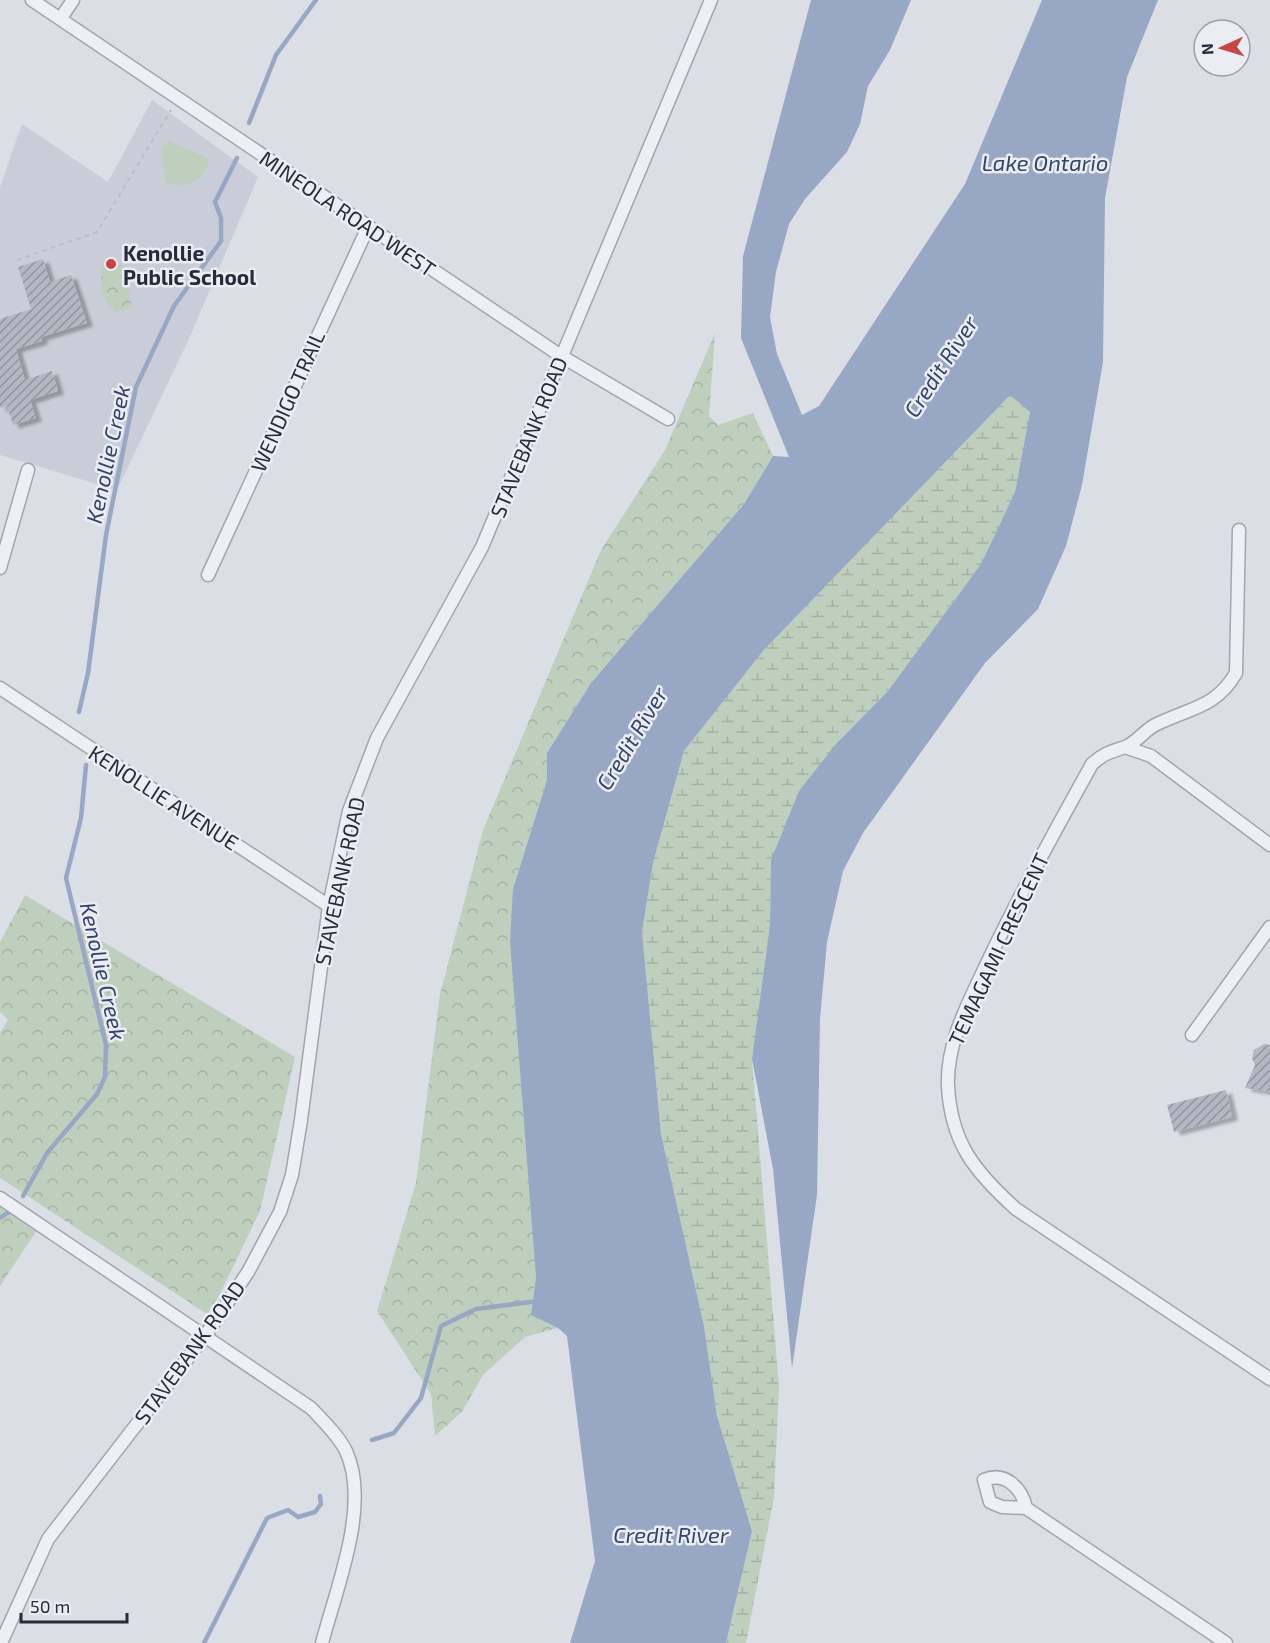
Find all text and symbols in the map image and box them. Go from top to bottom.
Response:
north arrow [1192,18,1252,78]
text: N [1197,43,1216,56]
street label: MINEOLA ROAD WEST [255,145,441,281]
water label: Lake Ontario [982,149,1108,175]
place label: Kenollie Public School [123,240,256,289]
marker: Kenollie Public School [104,257,118,271]
water label: Credit River [898,310,983,421]
street label: WENDIGO TRAIL [245,326,329,475]
street label: STAVEBANK ROAD [484,353,572,521]
water label: Kenollie Creek [80,382,134,526]
water label: Credit River [590,681,672,794]
street label: KENOLLIE AVENUE [85,739,243,855]
street label: STAVEBANK ROAD [309,795,369,967]
street label: TEMAGAMI CRESCENT [942,849,1054,1049]
water label: Kenollie Creek [76,900,132,1042]
street label: STAVEBANK ROAD [129,1275,249,1429]
water label: Credit River [613,1521,730,1547]
scale bar [21,1586,128,1624]
text: 50 m [30,1595,70,1617]

